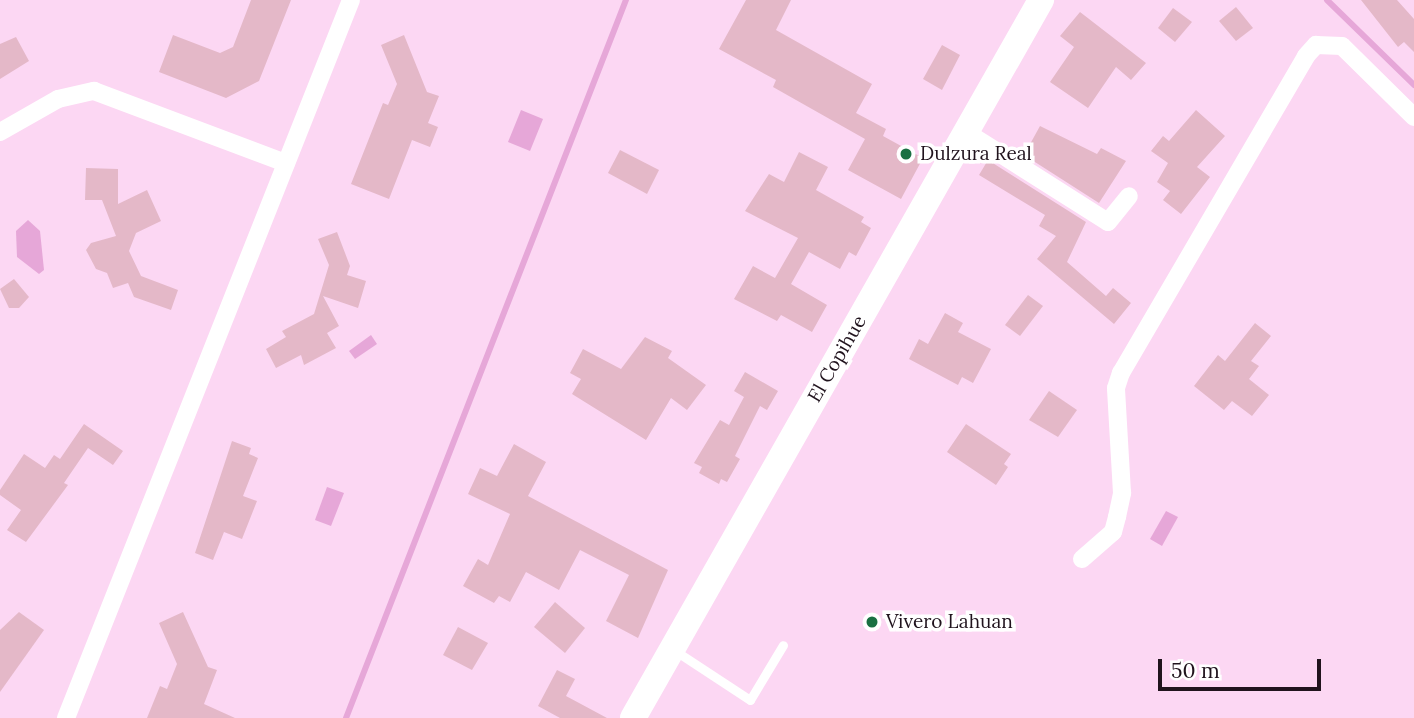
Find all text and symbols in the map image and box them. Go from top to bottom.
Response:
place label: Dulzura Real [920,143,1032,165]
marker: Dulzura Real [898,146,914,162]
street label: El Copihue [803,312,871,406]
place label: Vivero Lahuan [886,611,1013,633]
marker: Vivero Lahuan [864,614,880,630]
scale bar [1162,644,1325,688]
text: 50 m [1171,657,1220,684]

